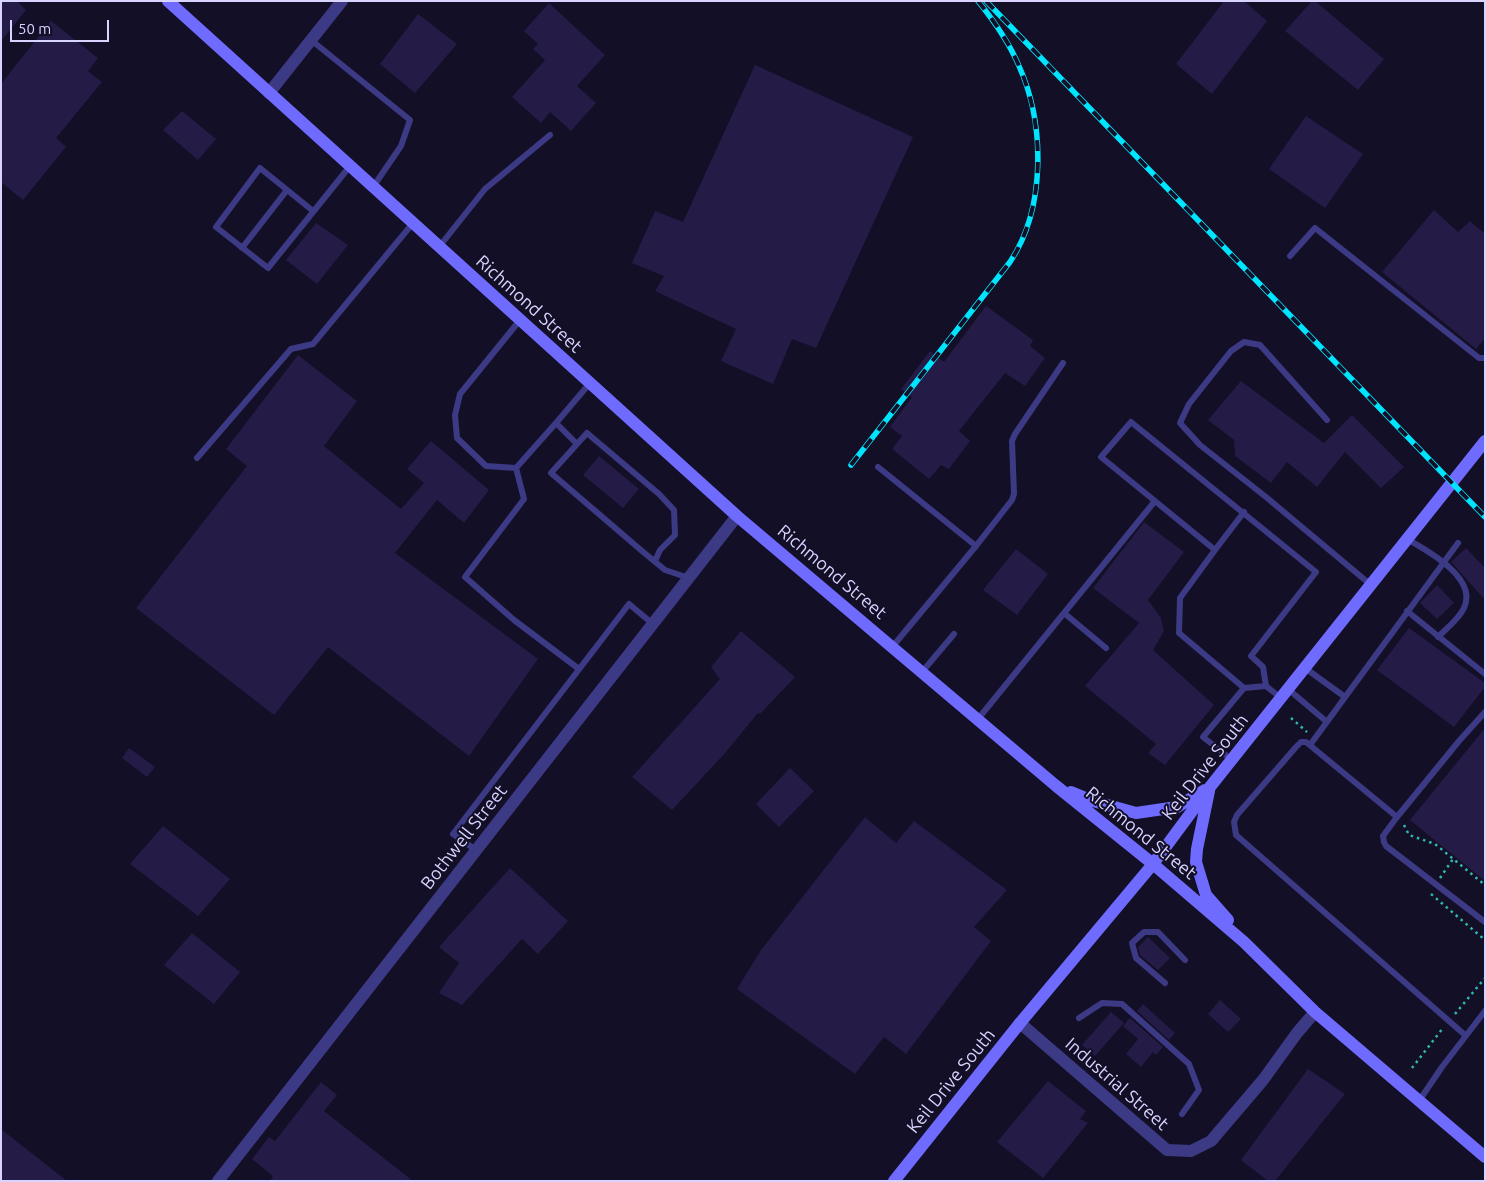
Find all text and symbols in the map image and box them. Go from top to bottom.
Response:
scale bar [12,10,111,42]
text: 50 m [18,20,51,37]
street label: Richmond Street [471,251,587,357]
street label: Richmond Street [773,520,891,624]
street label: Keil Drive South [1157,710,1253,824]
street label: Bothwell Street [416,780,512,894]
street label: Richmond Street [1082,782,1200,884]
street label: Keil Drive South [902,1024,1000,1138]
street label: Industrial Street [1061,1033,1173,1135]

